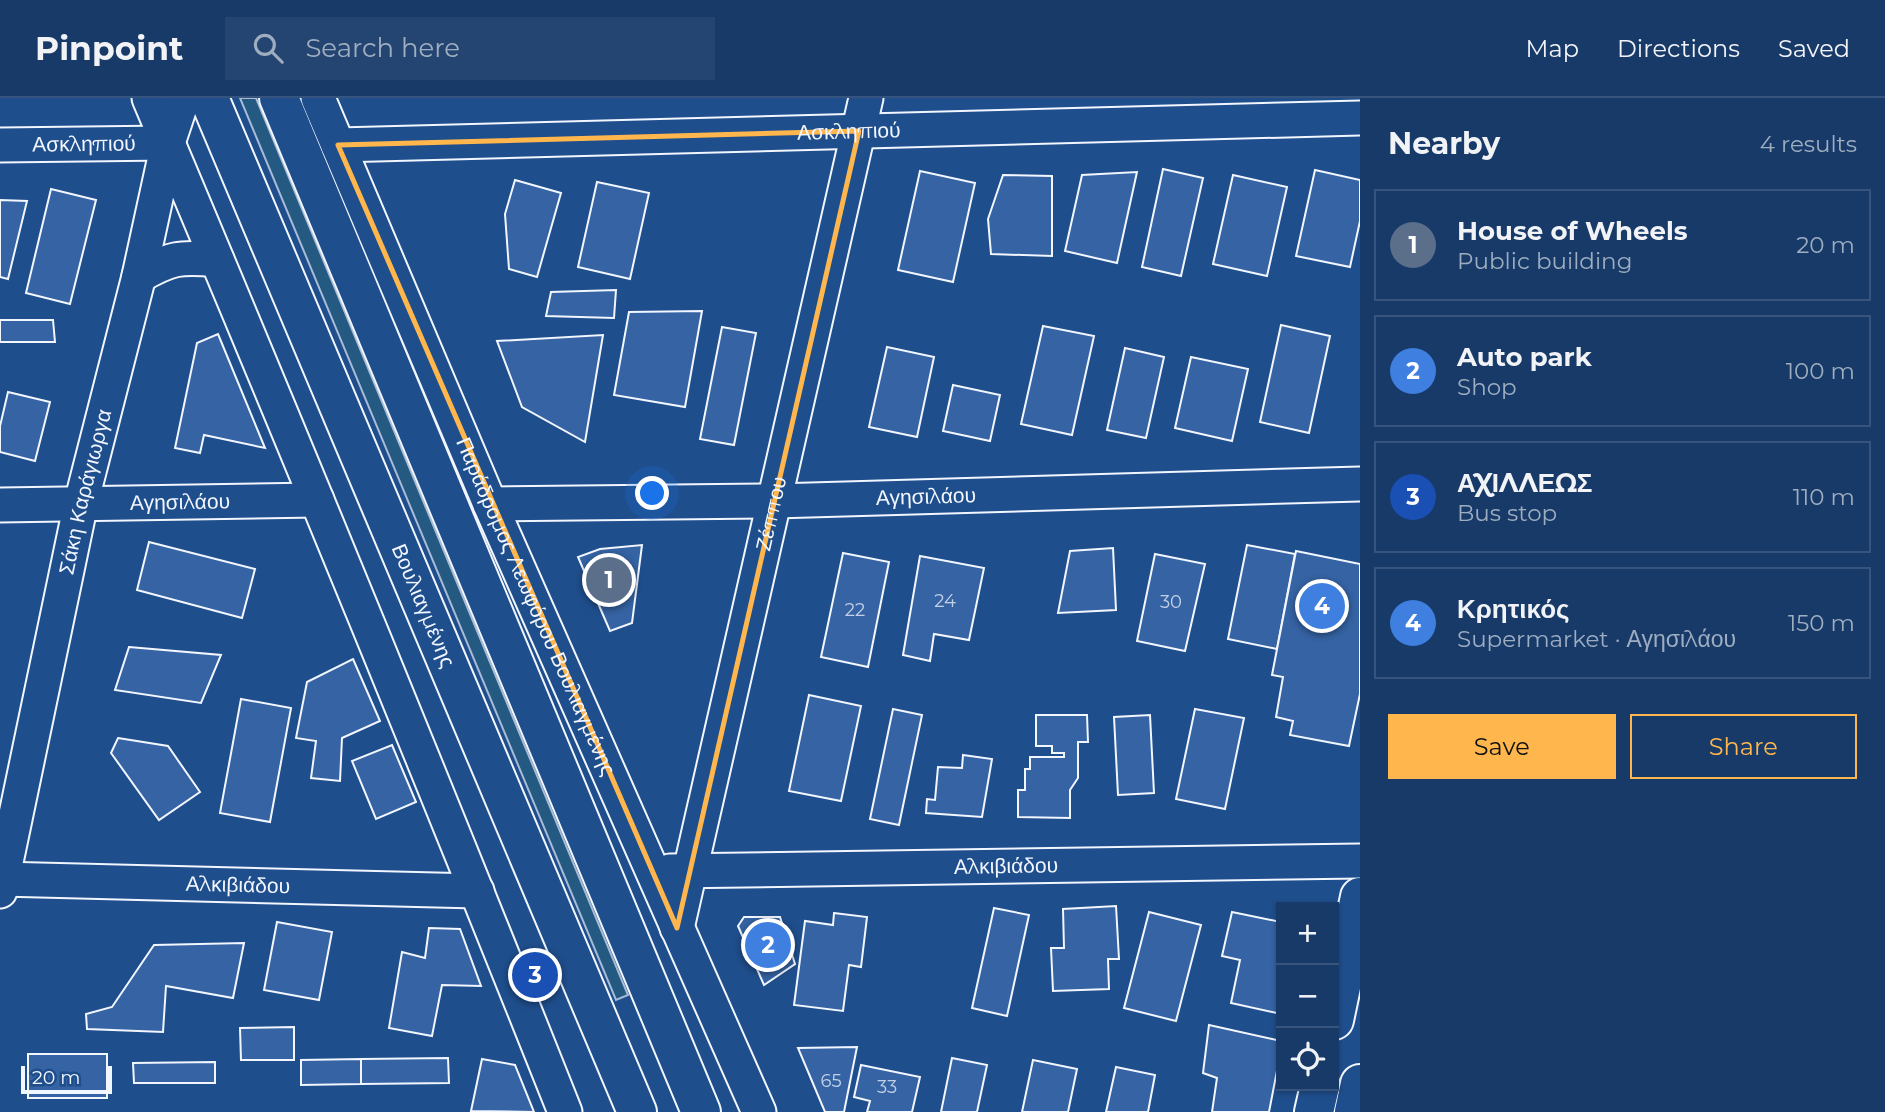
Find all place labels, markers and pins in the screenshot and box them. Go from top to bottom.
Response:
pin: 1 [586,554,632,606]
pin: 4 [1299,580,1345,632]
pin: 2 [745,919,791,971]
pin: 3 [512,949,558,1001]

